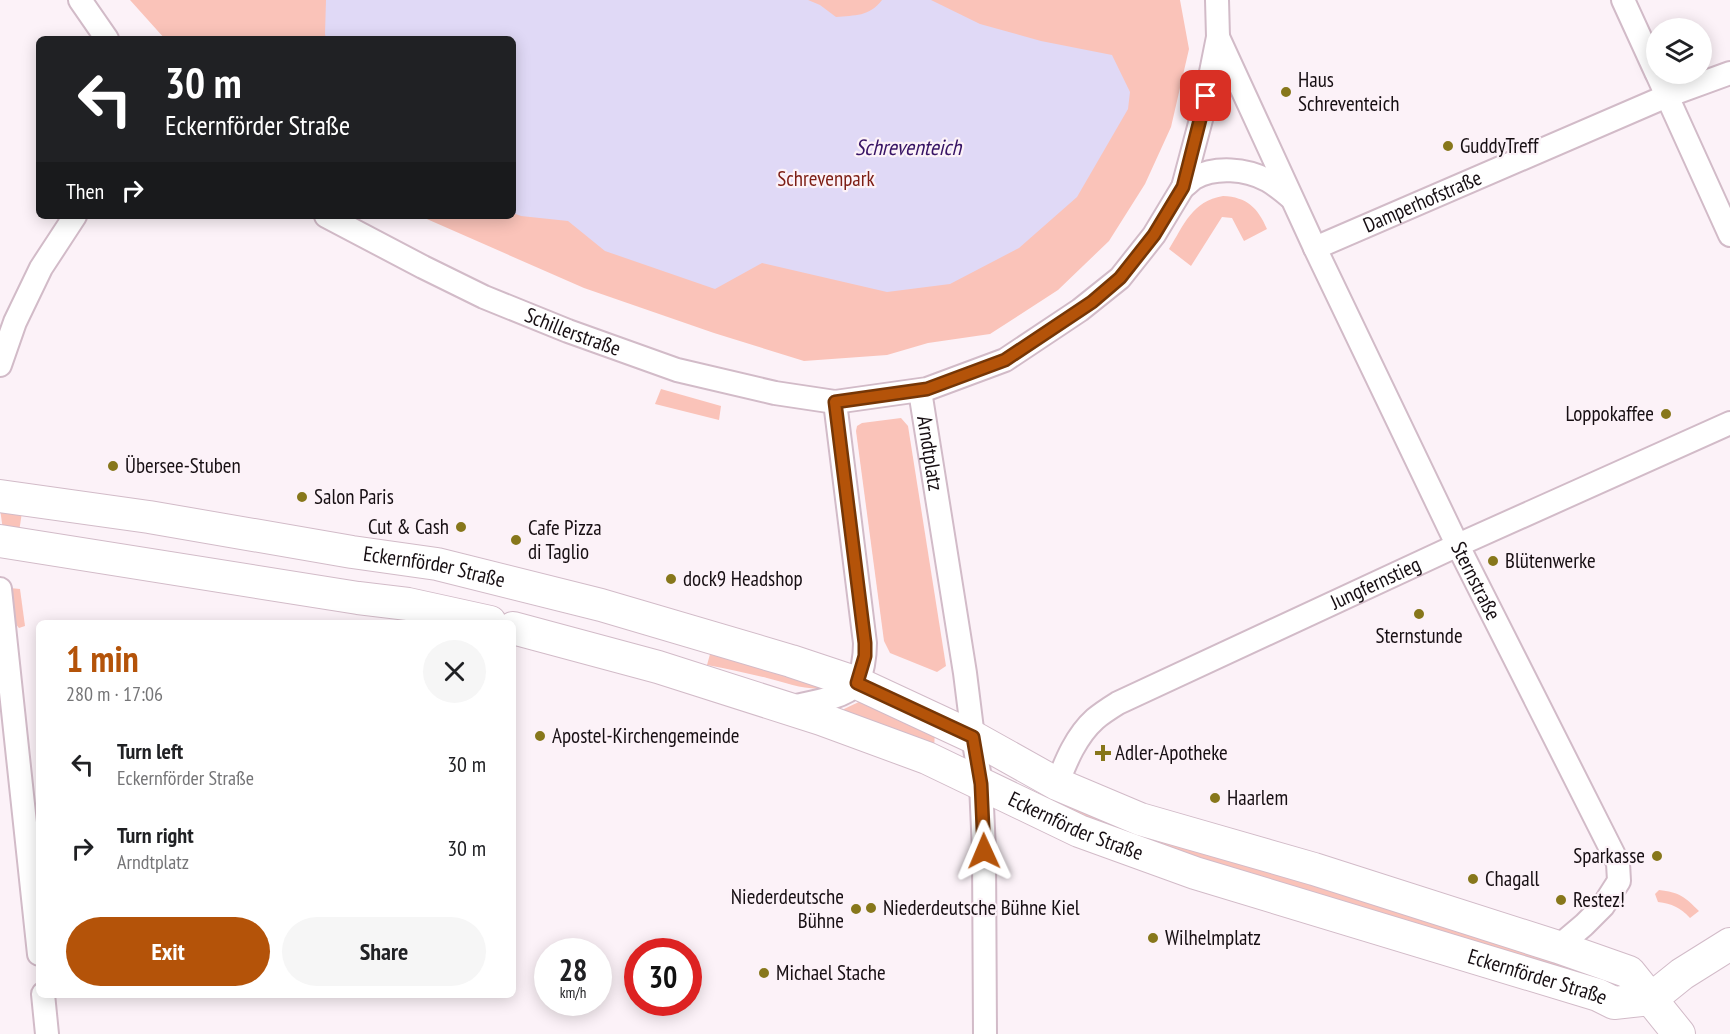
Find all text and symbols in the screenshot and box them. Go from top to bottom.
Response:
map controls [1646,18,1712,84]
button: layers [1646,18,1712,84]
text: 30 m [165,55,242,110]
icon: left [66,60,144,138]
place label: Haus Schreventeich [1298,66,1399,117]
pin [1180,70,1231,121]
icon: arrive [1189,79,1222,112]
marker: Haus Schreventeich [1279,85,1293,99]
text: Eckernförder Straße [165,108,350,142]
place label: GuddyTreff [1460,132,1539,159]
water label: Schreventeich [855,133,962,161]
marker: GuddyTreff [1441,139,1455,153]
street label: Damperhofstraße [1359,164,1486,239]
park label: Schrevenpark [777,165,875,192]
icon: right [116,174,149,207]
text: Then [66,177,104,205]
street label: Schillerstraße [521,301,625,362]
place label: Loppokaffee [1565,400,1654,427]
marker: Loppokaffee [1659,407,1673,421]
street label: Arndtplatz [911,414,950,493]
place label: Übersee-Stuben [125,452,241,479]
marker: Übersee-Stuben [106,459,120,473]
place label: Salon Paris [314,483,394,510]
marker: Salon Paris [295,490,309,504]
place label: Cut & Cash [368,513,449,540]
place label: Cafe Pizza di Taglio [528,514,602,565]
marker: Cut & Cash [454,520,468,534]
marker: Cafe Pizza di Taglio [509,533,523,547]
street label: Sternstraße [1445,537,1507,624]
street label: Eckernförder Straße [362,540,508,594]
place label: Blütenwerke [1505,547,1596,574]
street label: Jungfernstieg [1325,550,1425,616]
marker: Blütenwerke [1486,554,1500,568]
place label: dock9 Headshop [683,565,803,592]
marker: dock9 Headshop [664,572,678,586]
marker: Sternstunde [1412,607,1426,621]
place label: Sternstunde [1375,622,1463,649]
text: 1 min [66,635,139,682]
button: close [423,640,486,703]
text: 280 m · 17:06 [66,681,163,707]
place label: Apostel-Kirchengemeinde [552,722,739,749]
marker: Apostel-Kirchengemeinde [533,729,547,743]
text: Turn left [117,737,183,765]
place label: Adler-Apotheke [1115,739,1228,766]
marker: Adler-Apotheke [1096,746,1110,760]
icon: left [66,748,99,781]
text: 30 m [447,750,486,778]
text: Eckernförder Straße [117,765,254,791]
place label: Haarlem [1227,784,1288,811]
street label: Eckernförder Straße [1004,785,1147,866]
marker: Haarlem [1208,791,1222,805]
position arrow [952,819,1016,883]
text: Turn right [117,821,194,849]
icon: right [66,832,99,865]
text: 30 m [447,834,486,862]
place label: Sparkasse [1573,842,1645,869]
text: Arndtplatz [117,849,189,875]
marker: Sparkasse [1650,849,1664,863]
place label: Chagall [1485,865,1540,892]
marker: Chagall [1466,872,1480,886]
place label: Niederdeutsche Bühne [731,883,844,934]
place label: Restez! [1573,886,1625,913]
marker: Restez! [1554,893,1568,907]
place label: Niederdeutsche Bühne Kiel [883,894,1080,921]
marker: Niederdeutsche Bühne Kiel [864,901,878,915]
marker: Niederdeutsche Bühne [849,902,863,916]
button: Exit [66,917,270,986]
button: Share [282,917,486,986]
place label: Wilhelmplatz [1165,924,1261,951]
marker: Wilhelmplatz [1146,931,1160,945]
speed limit sign: 30 [624,938,702,1016]
street label: Eckernförder Straße [1465,942,1612,1011]
text: 28 [559,950,587,989]
place label: Michael Stache [776,959,886,986]
marker: Michael Stache [757,966,771,980]
text: km/h [560,983,586,1002]

